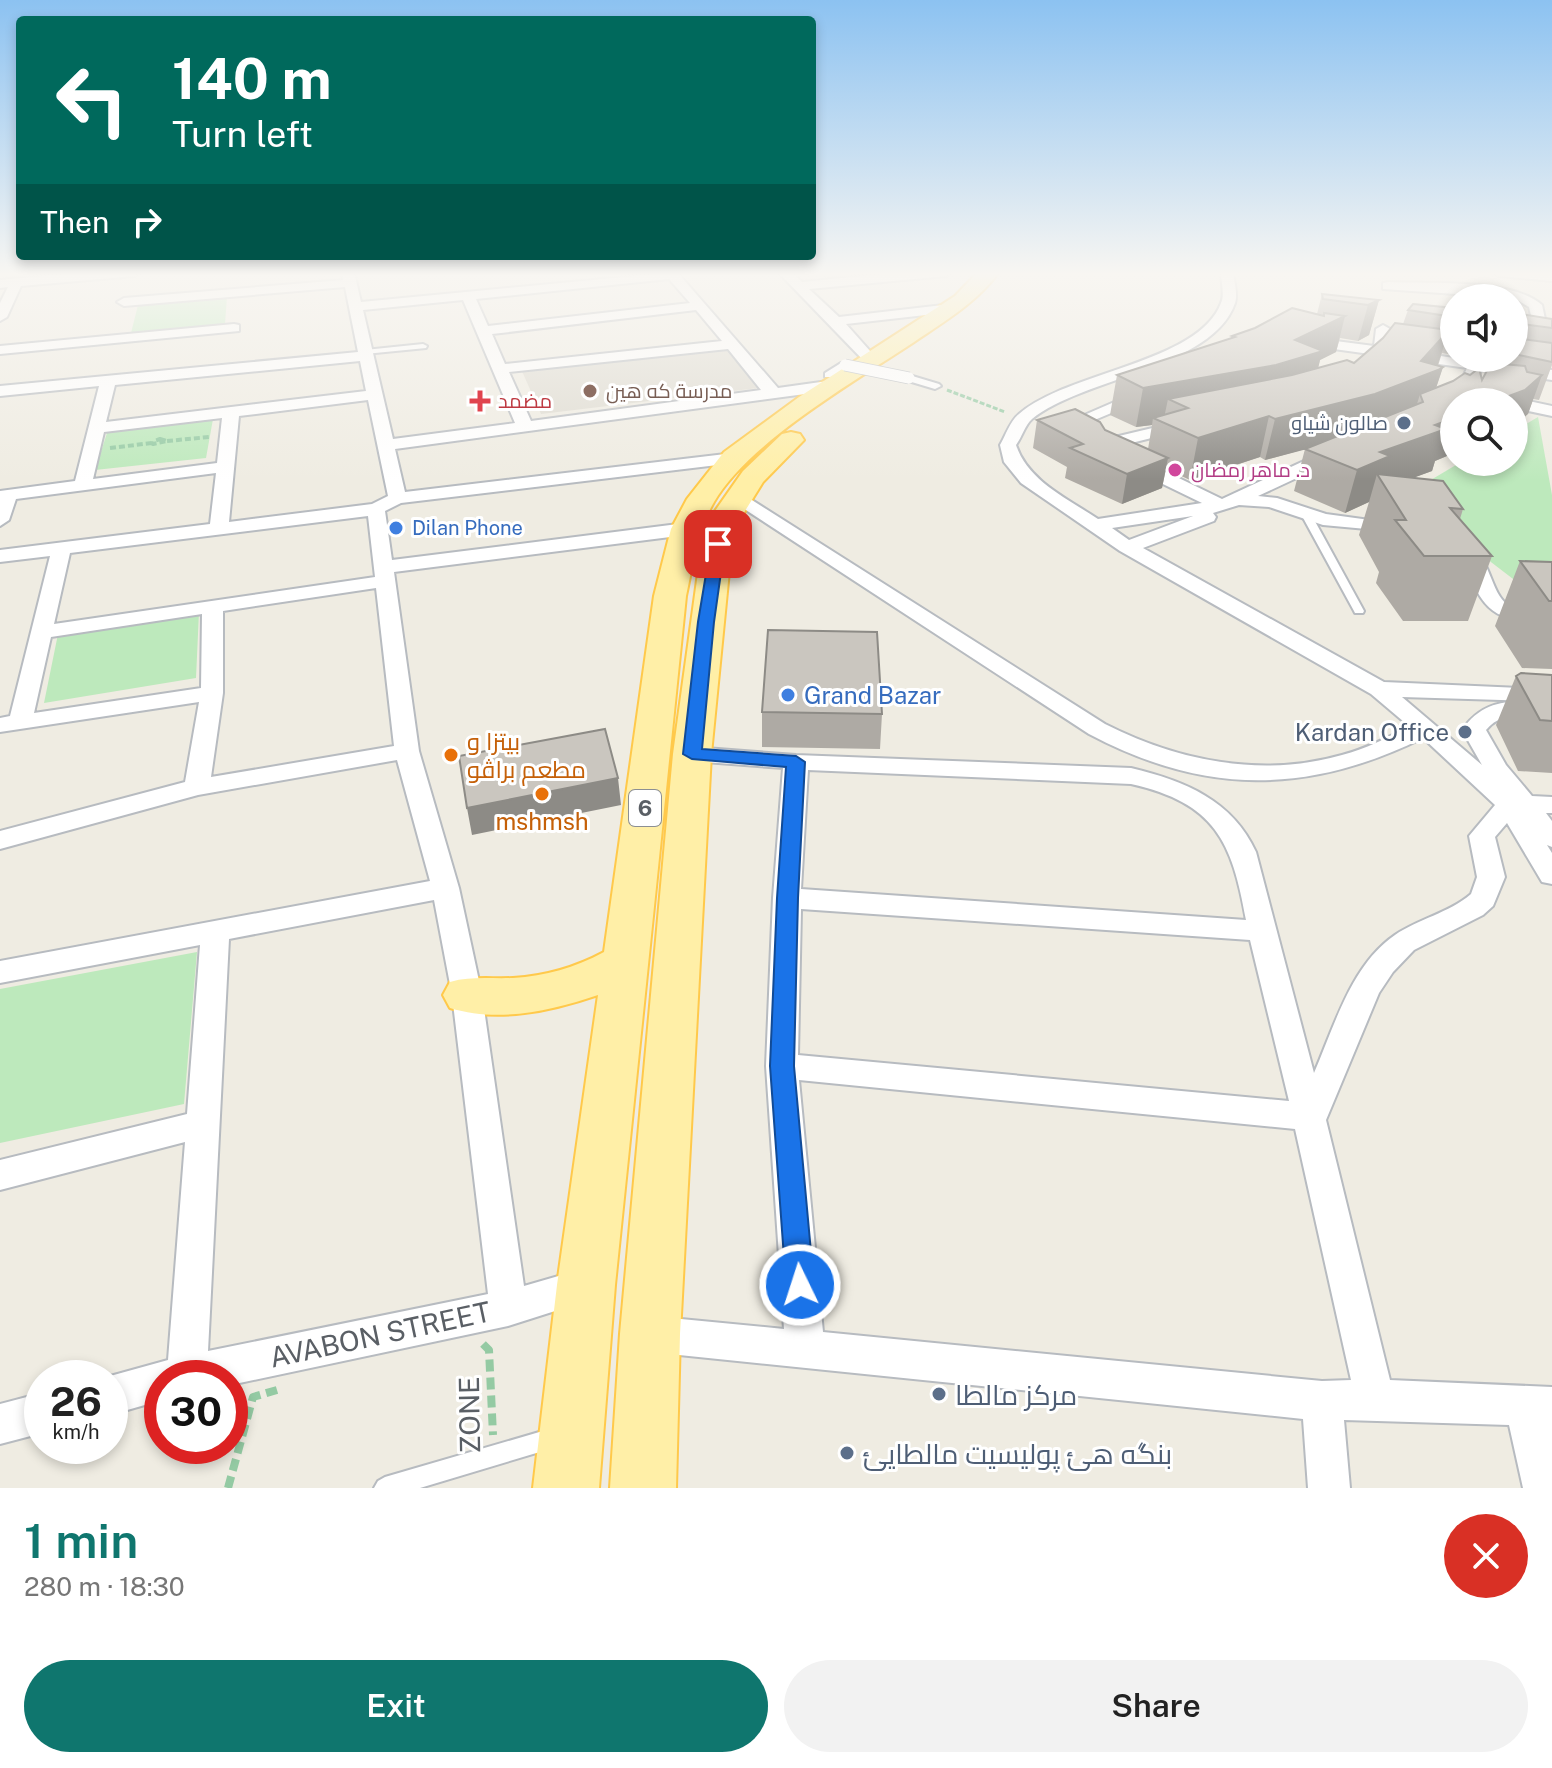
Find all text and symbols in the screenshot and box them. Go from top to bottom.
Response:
text: 140 m [172,46,332,112]
icon: left [40,48,144,152]
text: Turn left [172,113,313,155]
icon: right [125,200,169,244]
text: Then [40,204,109,240]
map controls [1440,284,1528,476]
button: sound [1440,284,1528,372]
place label: مدرسة كه هين [606,379,732,404]
marker: مدرسة كه هين [581,382,599,400]
button: search [1440,388,1528,476]
place label: مضمد [498,389,552,413]
marker: مضمد [469,390,491,412]
place label: صالون شياو [1291,411,1388,436]
marker: صالون شياو [1395,414,1413,432]
place label: د. ماهر رمضان [1191,458,1310,483]
marker: د. ماهر رمضان [1166,461,1184,479]
pin [684,510,752,578]
place label: Dilan Phone [412,516,523,540]
marker: Dilan Phone [387,519,405,537]
icon: arrive [696,522,740,566]
place label: Grand Bazar [804,681,941,709]
marker: Grand Bazar [779,686,797,704]
place label: Kardan Office [1295,718,1449,746]
marker: Kardan Office [1456,723,1474,741]
place label: بيتزا و مطعم براڤو [467,727,586,786]
marker: بيتزا و مطعم براڤو [442,746,460,764]
marker: mshmsh [533,785,551,803]
road number: 6 [629,790,661,826]
place label: mshmsh [495,807,589,835]
position arrow [758,1243,842,1327]
street label: AVABON STREET [266,1294,494,1374]
speed limit sign: 30 [144,1360,248,1464]
street label: ZONE [452,1376,486,1454]
text: 26 [50,1378,102,1425]
place label: مركز مالطا [955,1378,1077,1411]
marker: مركز مالطا [930,1385,948,1403]
text: km/h [52,1420,100,1444]
place label: بنگه هئ پوليسيت مالطايئ [863,1437,1172,1473]
marker: بنگه هئ پوليسيت مالطايئ [838,1444,856,1462]
text: 1 min [24,1512,138,1569]
button: close [1444,1514,1528,1598]
text: 280 m · 18:30 [24,1571,185,1602]
button: Exit [24,1660,768,1752]
button: Share [784,1660,1528,1752]

